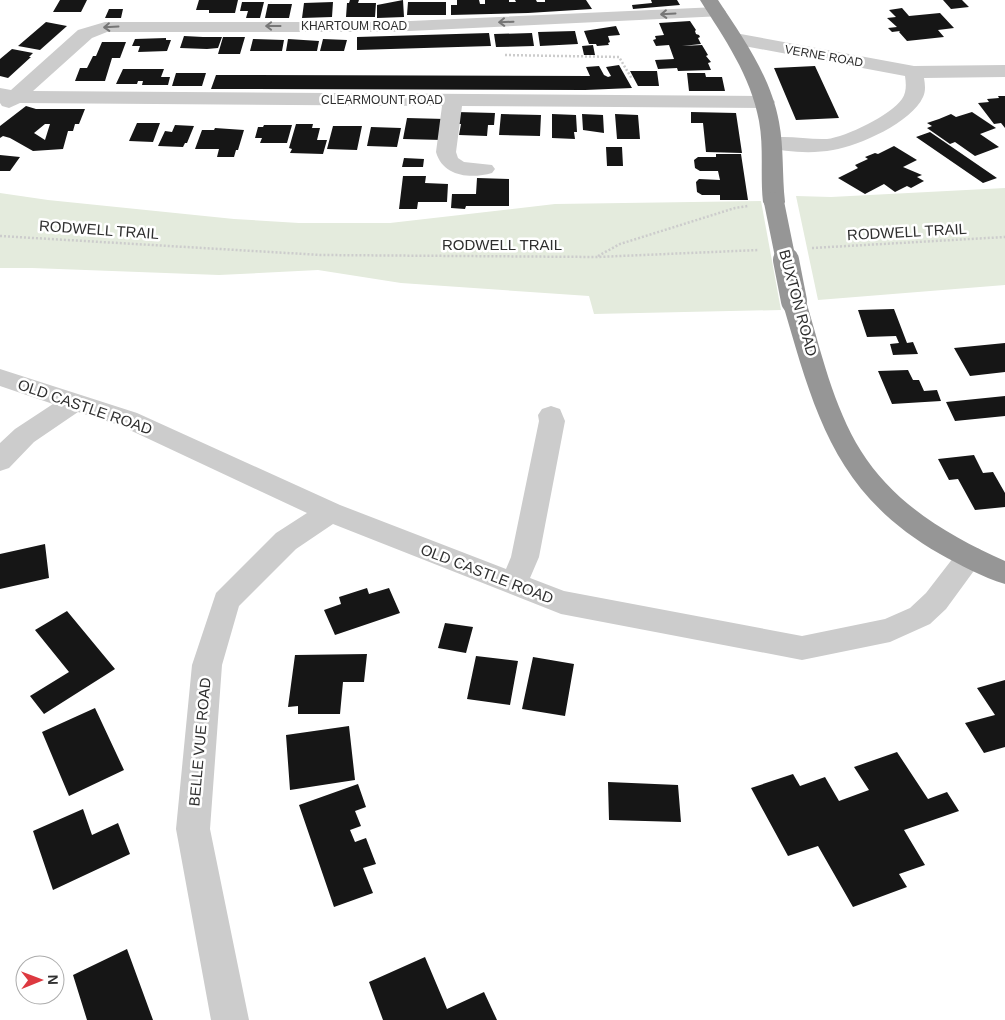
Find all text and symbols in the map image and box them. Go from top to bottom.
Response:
one-way arrow [660,10,676,19]
one-way arrow [498,17,514,27]
street label: KHARTOUM ROAD [301,19,407,33]
one-way arrow [266,21,282,31]
one-way arrow [103,22,119,31]
street label: VERNE ROAD [784,42,865,70]
street label: CLEARMOUNT ROAD [321,93,443,107]
street label: RODWELL TRAIL [39,217,159,242]
street label: RODWELL TRAIL [847,220,967,243]
street label: RODWELL TRAIL [442,236,562,253]
street label: BUXTON ROAD [776,248,821,358]
street label: OLD CASTLE ROAD [16,376,155,438]
street label: OLD CASTLE ROAD [418,540,556,607]
street label: BELLE VUE ROAD [185,677,214,807]
north arrow [15,955,65,1005]
text: N [45,975,61,985]

